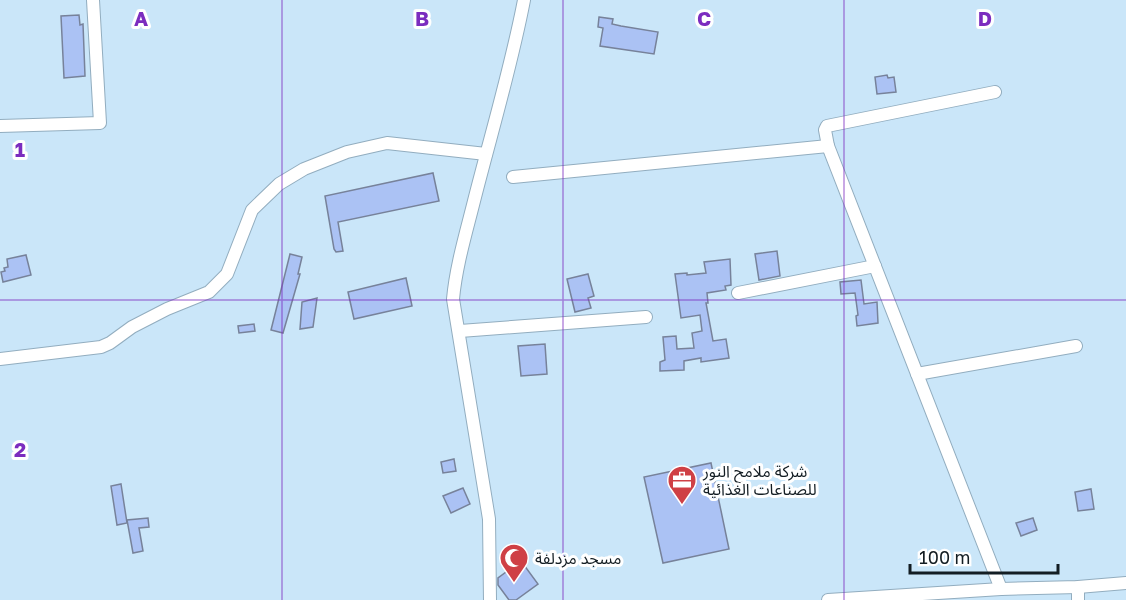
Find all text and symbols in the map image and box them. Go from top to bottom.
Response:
text: A [134,6,148,30]
text: B [415,6,429,30]
text: C [697,6,711,30]
text: D [978,6,992,30]
text: 1 [15,137,25,161]
text: 2 [14,437,26,461]
place label: شركة ملامح النور للصناعات الغذائية [702,461,817,499]
office icon: شركة ملامح النور للصناعات الغذائية [666,464,698,506]
scale bar [910,537,1058,575]
mosque icon: مسجد مزدلفة [498,542,530,584]
text: 100 m [919,546,970,568]
place label: مسجد مزدلفة [535,548,621,568]

